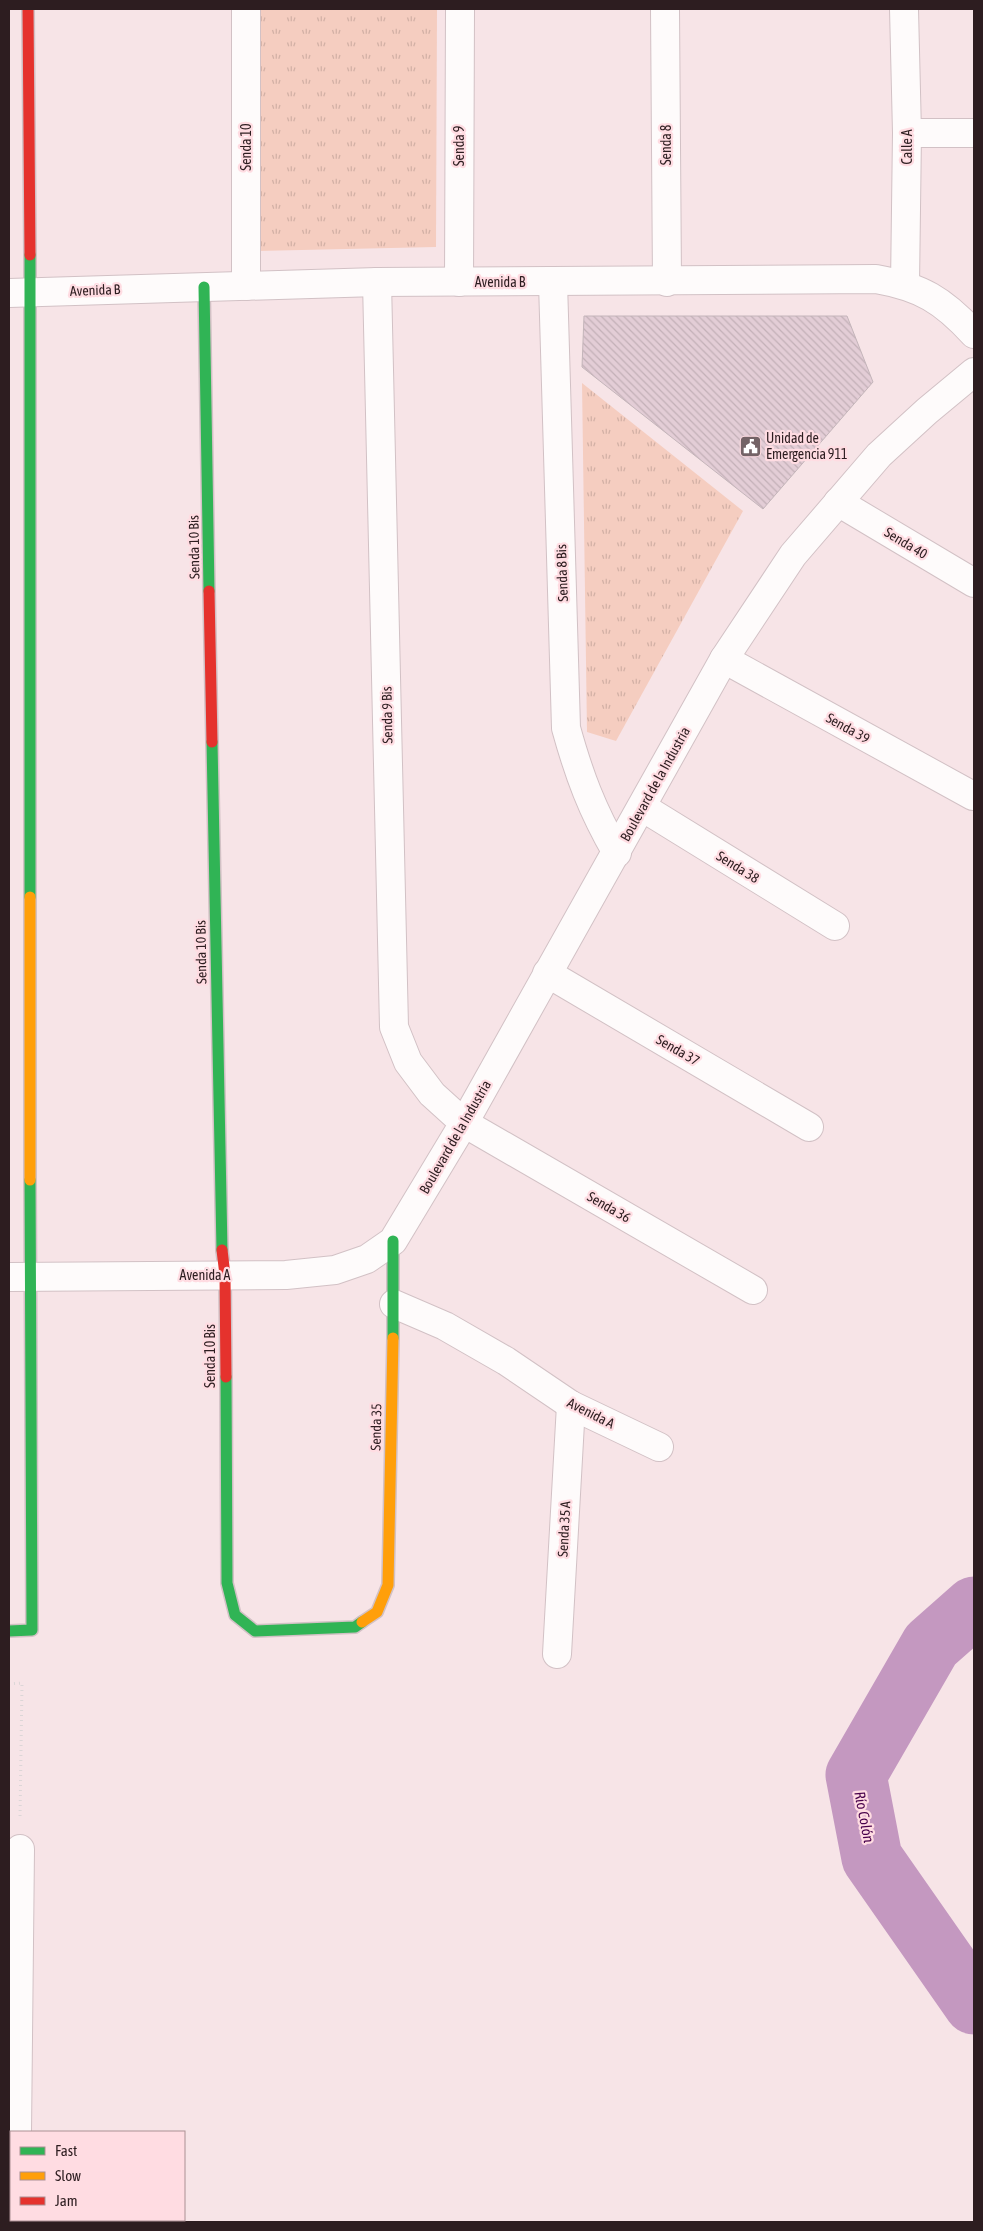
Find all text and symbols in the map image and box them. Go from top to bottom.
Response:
street label: Senda 10 [238,123,254,171]
street label: Senda 8 [658,124,674,165]
street label: Senda 9 [451,126,467,166]
street label: Calle A [899,129,915,165]
street label: Avenida B [475,274,526,290]
street label: Avenida B [69,281,121,299]
place label: Unidad de Emergencia 911 [766,430,848,462]
public building icon: Unidad de Emergencia 911 [738,434,762,458]
street label: Senda 10 Bis [185,515,203,579]
street label: Senda 40 [882,524,931,562]
street label: Senda 8 Bis [553,544,571,602]
street label: Senda 9 Bis [378,686,395,744]
street label: Senda 39 [823,710,873,746]
street label: Boulevard de la Industria [617,724,693,844]
street label: Senda 38 [714,848,763,887]
street label: Senda 10 Bis [192,920,210,984]
street label: Senda 37 [654,1031,702,1069]
street label: Boulevard de la Industria [416,1077,494,1197]
street label: Senda 36 [585,1188,634,1226]
street label: Avenida A [180,1267,231,1283]
street label: Senda 10 Bis [202,1324,218,1388]
street label: Avenida A [565,1394,617,1432]
street label: Senda 35 [368,1403,384,1451]
street label: Senda 35 A [555,1500,573,1557]
water label: Río Colón [851,1790,878,1844]
legend [10,2131,185,2221]
text: Fast [55,2142,77,2159]
text: Slow [55,2167,81,2184]
text: Jam [55,2192,78,2209]

